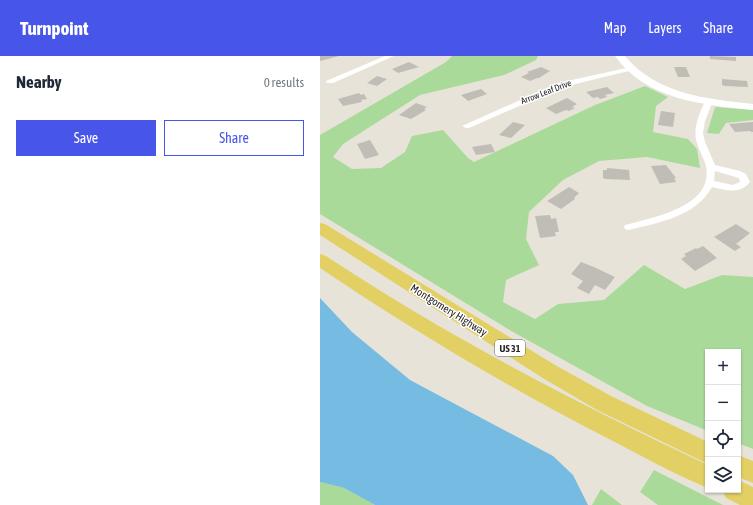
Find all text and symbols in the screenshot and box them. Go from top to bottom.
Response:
text: Turnpoint [20,17,88,39]
text: Map [604,20,626,36]
text: Layers [648,20,681,36]
text: Share [703,20,733,36]
text: Nearby [16,72,62,92]
text: 0 results [264,75,304,90]
street label: Arrow Leaf Drive [519,78,573,106]
button: Save [16,120,156,156]
button: Share [164,120,304,156]
street label: Montgomery Highway [408,282,490,339]
road number: US 31 [495,340,525,356]
map controls [705,349,741,493]
button: + [705,349,741,385]
button: − [705,385,741,421]
button: locate [705,421,741,457]
button: layers [705,457,741,493]

